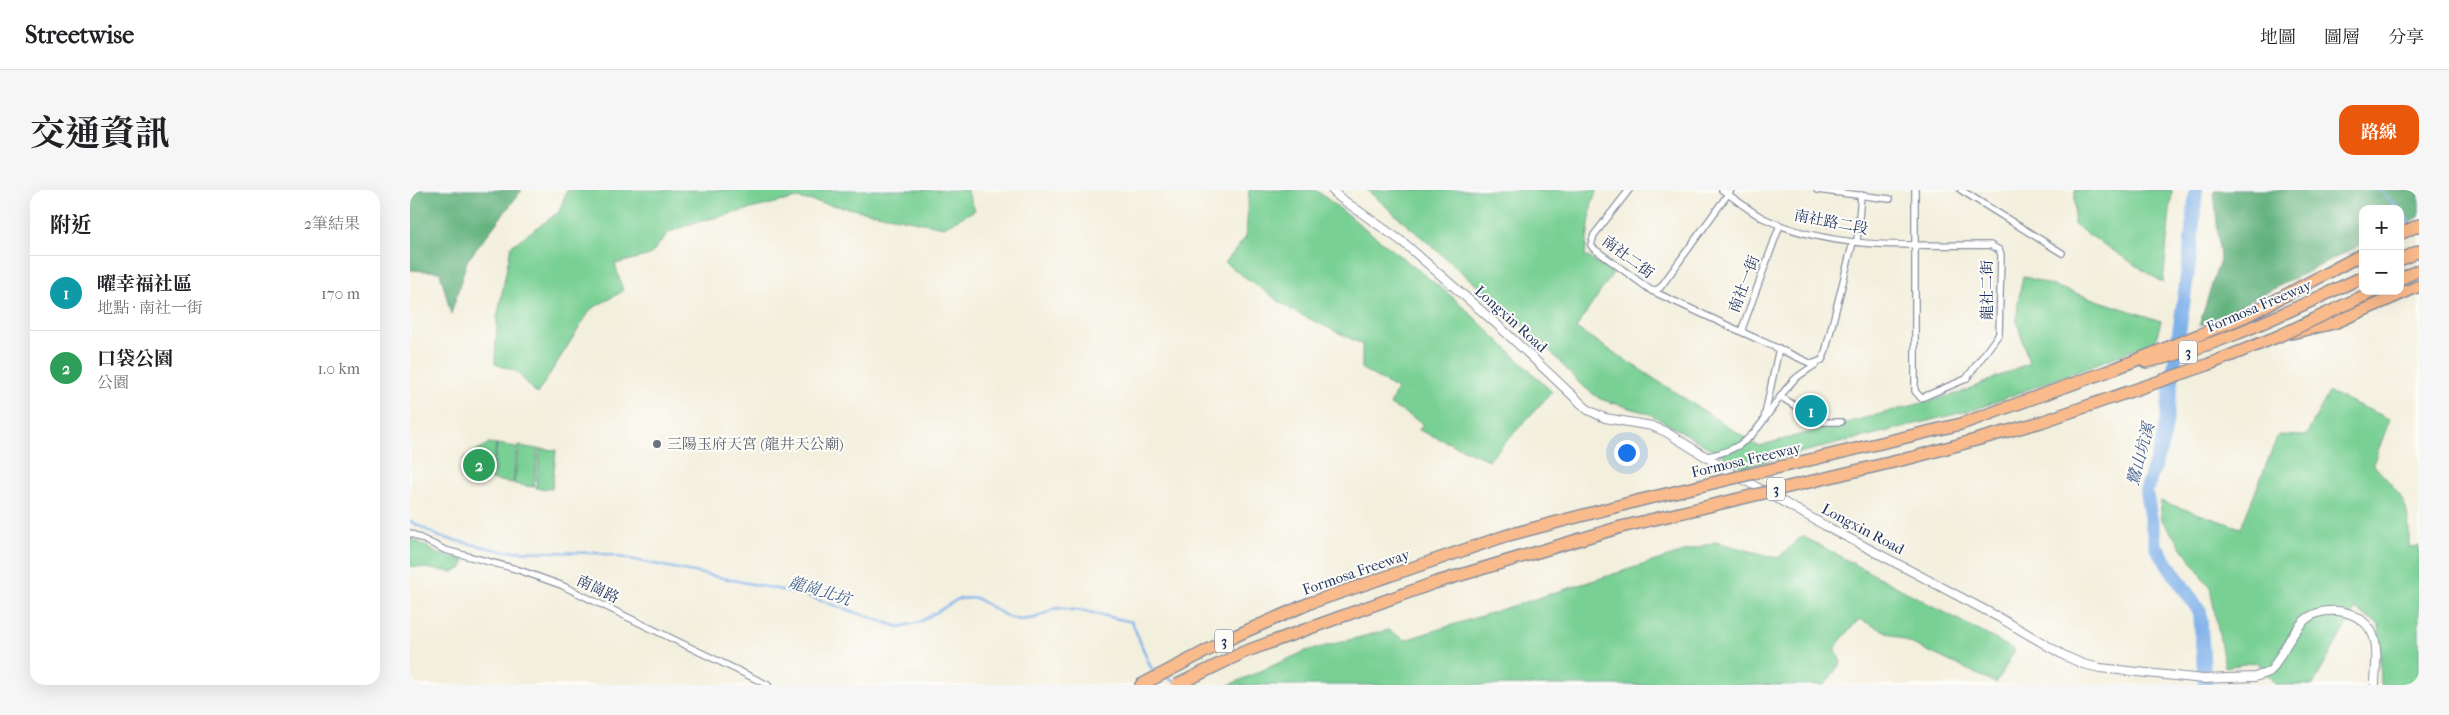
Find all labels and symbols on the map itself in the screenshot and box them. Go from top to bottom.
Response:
street label: 南社路二段 [1792,206,1870,238]
street label: 南社二街 [1599,232,1657,282]
street label: 南社一街 [1725,253,1763,315]
street label: 龍社二街 [1978,260,1996,320]
street label: Formosa Freeway [2204,275,2315,336]
street label: Longxin Road [1471,282,1551,357]
road number: 3 [2179,340,2197,363]
pin: 1 [1795,392,1827,430]
water label: 鷺山坑溪 [2123,419,2158,488]
place label: 三陽玉府天宮 (龍井天公廟) [667,435,844,453]
marker: 三陽玉府天宮 (龍井天公廟) [651,438,663,450]
street label: Formosa Freeway [1689,438,1804,481]
your location [1614,440,1640,466]
pin: 2 [463,446,495,484]
road number: 3 [1767,478,1785,500]
street label: Longxin Road [1819,500,1908,559]
street label: Formosa Freeway [1300,545,1413,599]
street label: 南崗路 [574,571,622,607]
water label: 龍崗北坑 [786,572,855,610]
road number: 3 [1215,630,1233,652]

